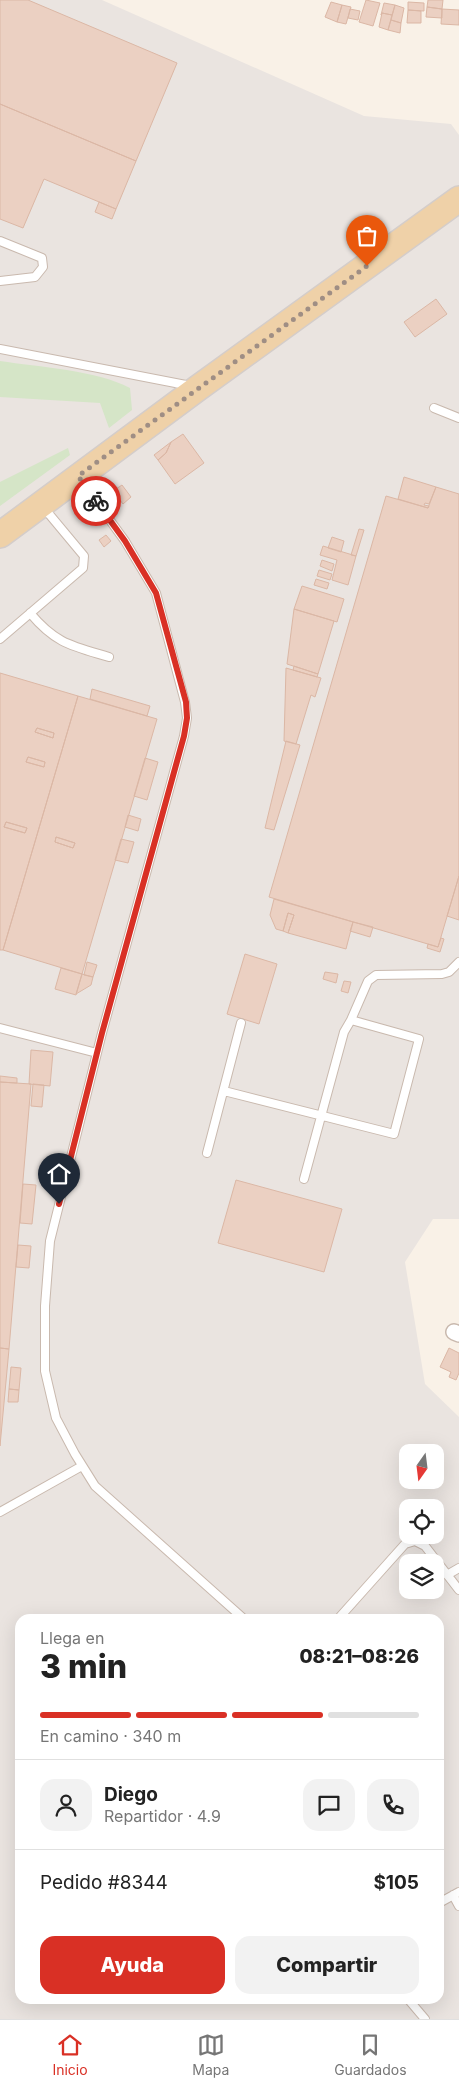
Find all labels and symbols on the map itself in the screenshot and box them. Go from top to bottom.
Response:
pin [346,215,388,266]
courier [71,476,121,526]
pin [38,1153,80,1204]
north arrow [399,1444,444,1489]

